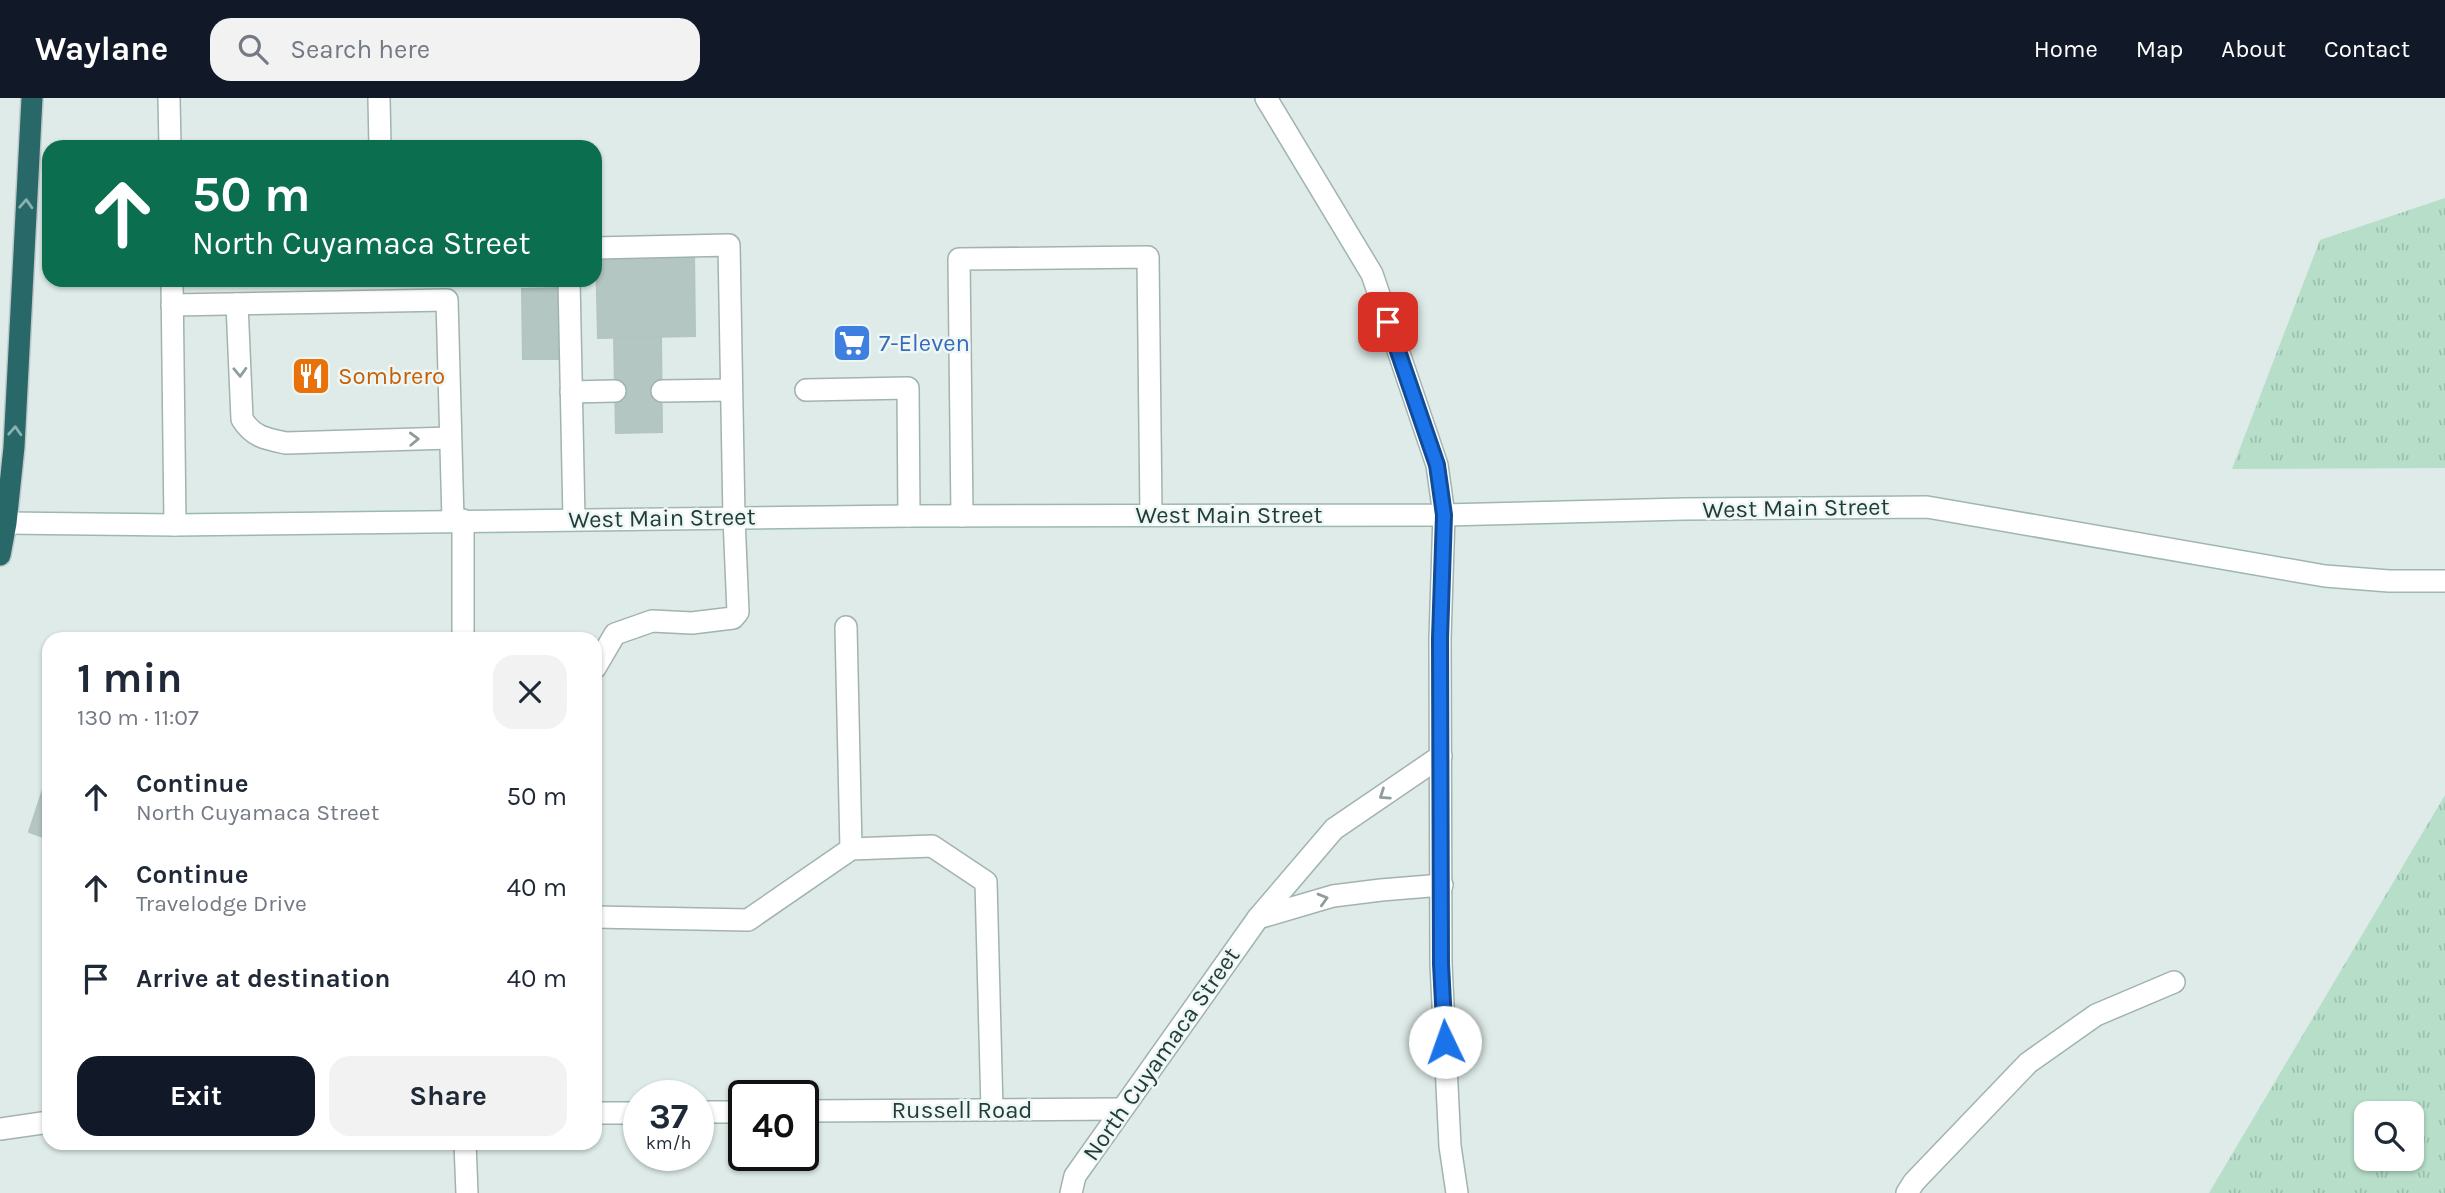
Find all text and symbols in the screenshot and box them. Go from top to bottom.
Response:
search box [210,18,700,81]
text: Waylane [35,30,168,68]
icon: search [234,30,272,68]
text: Search here [290,34,430,65]
text: Home [2034,35,2098,63]
text: Map [2136,35,2183,63]
text: About [2221,35,2286,63]
text: Contact [2324,35,2410,63]
text: 50 m [192,166,310,223]
icon: ahead [77,168,168,259]
one-way arrow [19,198,34,209]
text: North Cuyamaca Street [192,225,531,262]
pin [1358,292,1418,352]
icon: arrive [1369,303,1407,341]
supermarket icon: 7-Eleven [831,322,873,364]
place label: 7-Eleven [879,329,970,357]
restaurant icon: Sombrero [290,355,332,397]
place label: Sombrero [338,362,445,390]
one-way arrow [232,367,247,378]
one-way arrow [7,425,22,436]
one-way arrow [408,432,419,447]
street label: West Main Street [1702,492,1890,524]
street label: West Main Street [1135,501,1323,529]
street label: West Main Street [568,502,756,534]
text: 1 min [77,653,182,703]
button: close [493,655,567,729]
text: 130 m · 11:07 [77,704,199,731]
text: Continue [136,768,248,799]
icon: ahead [77,778,115,816]
text: 50 m [506,781,567,812]
one-way arrow [1379,787,1392,800]
text: North Cuyamaca Street [136,799,379,826]
text: Continue [136,859,248,890]
icon: ahead [77,869,115,907]
text: 40 m [507,872,567,903]
text: Travelodge Drive [136,890,307,917]
one-way arrow [1317,893,1329,908]
street label: North Cuyamaca Street [1077,942,1245,1166]
icon: arrive [77,960,115,998]
text: Arrive at destination [136,963,390,994]
text: 40 m [507,963,567,994]
position arrow [1408,1005,1482,1079]
button: Exit [77,1056,315,1136]
button: Share [329,1056,567,1136]
speed limit sign: 40 [728,1080,819,1171]
text: 37 [649,1096,688,1137]
street label: Russell Road [891,1096,1033,1124]
map controls [2354,1101,2424,1171]
button: search [2354,1101,2424,1171]
text: km/h [646,1132,691,1154]

